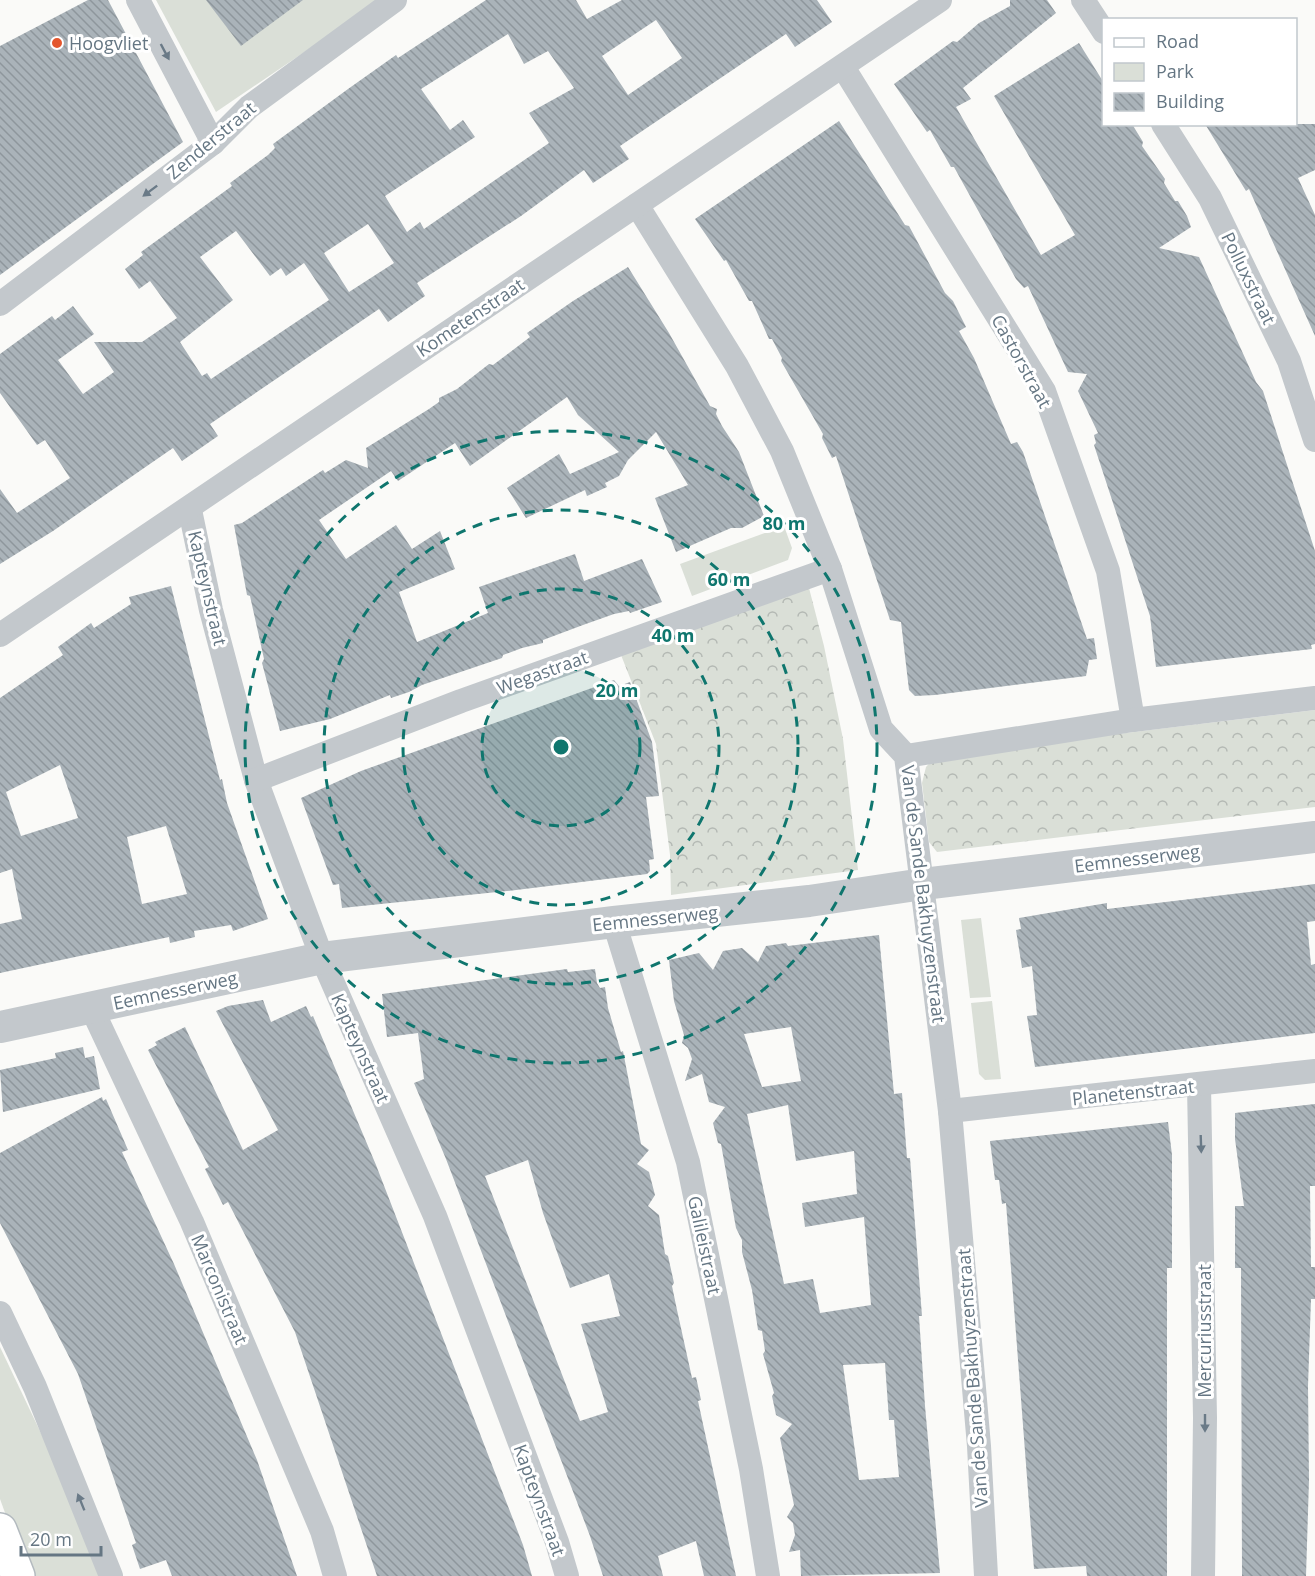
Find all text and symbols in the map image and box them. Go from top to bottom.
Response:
legend [1102,18,1297,126]
text: Road [1156,29,1199,53]
place label: Hoogvliet [69,31,148,55]
marker: Hoogvliet [50,36,64,50]
one-way arrow [160,43,170,60]
text: Park [1156,59,1194,83]
text: Building [1156,89,1224,113]
street label: Zenderstraat [162,96,260,184]
one-way arrow [142,185,158,197]
street label: Polluxstraat [1216,228,1282,328]
street label: Kometenstraat [411,272,529,362]
street label: Castorstraat [986,310,1058,412]
text: 80 m [763,511,805,535]
street label: Kapteynstraat [183,528,233,648]
text: 60 m [708,567,750,591]
text: 40 m [652,623,694,647]
street label: Wegastraat [493,644,591,700]
text: 20 m [596,678,638,702]
centre of rings [551,737,571,757]
street label: Van de Sande Bakhuyzenstraat [896,764,952,1024]
street label: Eemnesserweg [1073,838,1201,878]
street label: Eemnesserweg [591,899,719,937]
street label: Eemnesserweg [111,965,240,1015]
street label: Kapteynstraat [326,989,396,1107]
street label: Planetenstraat [1071,1074,1195,1110]
one-way arrow [1197,1134,1206,1153]
street label: Galileistraat [683,1194,727,1296]
street label: Marconistraat [186,1230,254,1348]
street label: Van de Sande Bakhuyzenstraat [951,1248,993,1508]
street label: Mercuriusstraat [1192,1264,1216,1398]
one-way arrow [1200,1413,1210,1432]
street label: Kapteynstraat [509,1441,571,1559]
one-way arrow [76,1493,85,1511]
scale bar [21,1519,100,1557]
text: 20 m [30,1527,72,1551]

